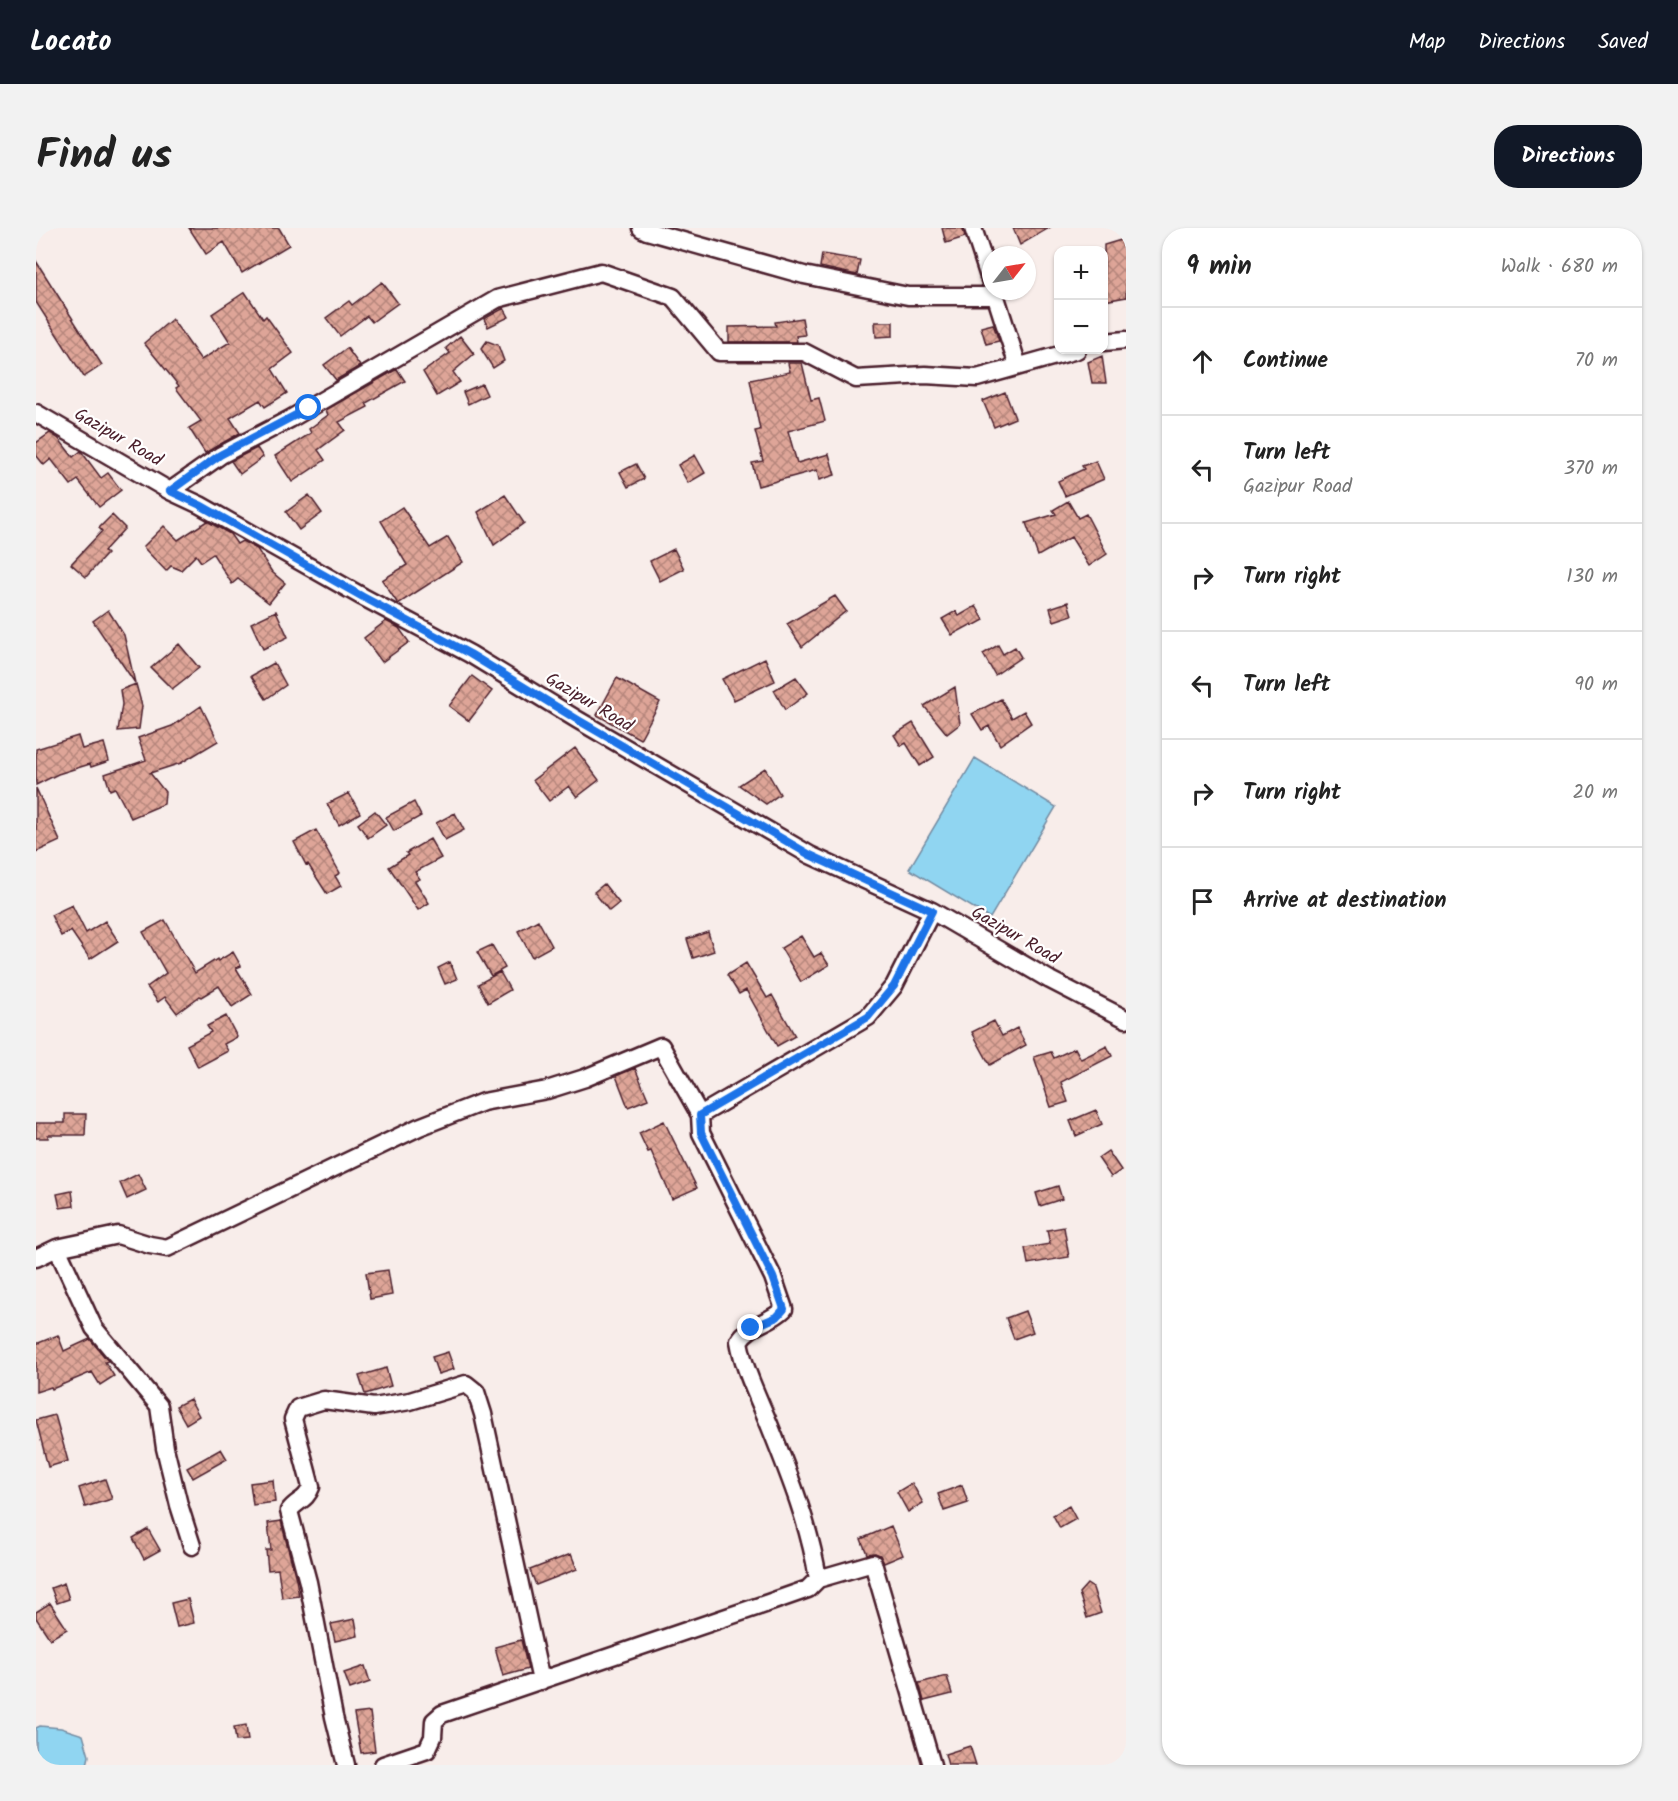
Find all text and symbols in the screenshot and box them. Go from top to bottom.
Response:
text: Locato [30,20,111,65]
text: Map [1409,26,1445,59]
text: Directions [1478,26,1565,59]
text: Saved [1598,26,1648,59]
text: Find us [36,123,172,190]
button: Directions [1494,125,1642,188]
north arrow [982,246,1036,300]
map controls [1054,246,1108,354]
button: + [1054,246,1108,300]
text: 9 min [1186,246,1252,288]
text: Walk · 680 m [1501,251,1618,283]
button: − [1054,300,1108,354]
text: Continue [1243,344,1328,379]
icon: ahead [1186,345,1219,378]
text: 70 m [1575,345,1618,377]
route start [295,394,321,420]
street label: Gazipur Road [68,401,169,476]
text: Turn left [1243,436,1330,471]
icon: left [1186,453,1219,486]
text: 370 m [1563,453,1618,485]
text: Gazipur Road [1243,471,1352,503]
text: Turn right [1243,560,1341,595]
icon: right [1186,561,1219,594]
text: 130 m [1566,561,1618,593]
street label: Gazipur Road [539,665,639,741]
text: Turn left [1243,668,1330,703]
icon: left [1186,669,1219,702]
text: 90 m [1574,669,1618,701]
text: Turn right [1243,776,1341,811]
icon: right [1186,777,1219,810]
text: 20 m [1572,777,1618,809]
text: Arrive at destination [1243,884,1446,919]
icon: arrive [1186,885,1219,918]
street label: Gazipur Road [965,899,1066,974]
route end [737,1314,763,1340]

